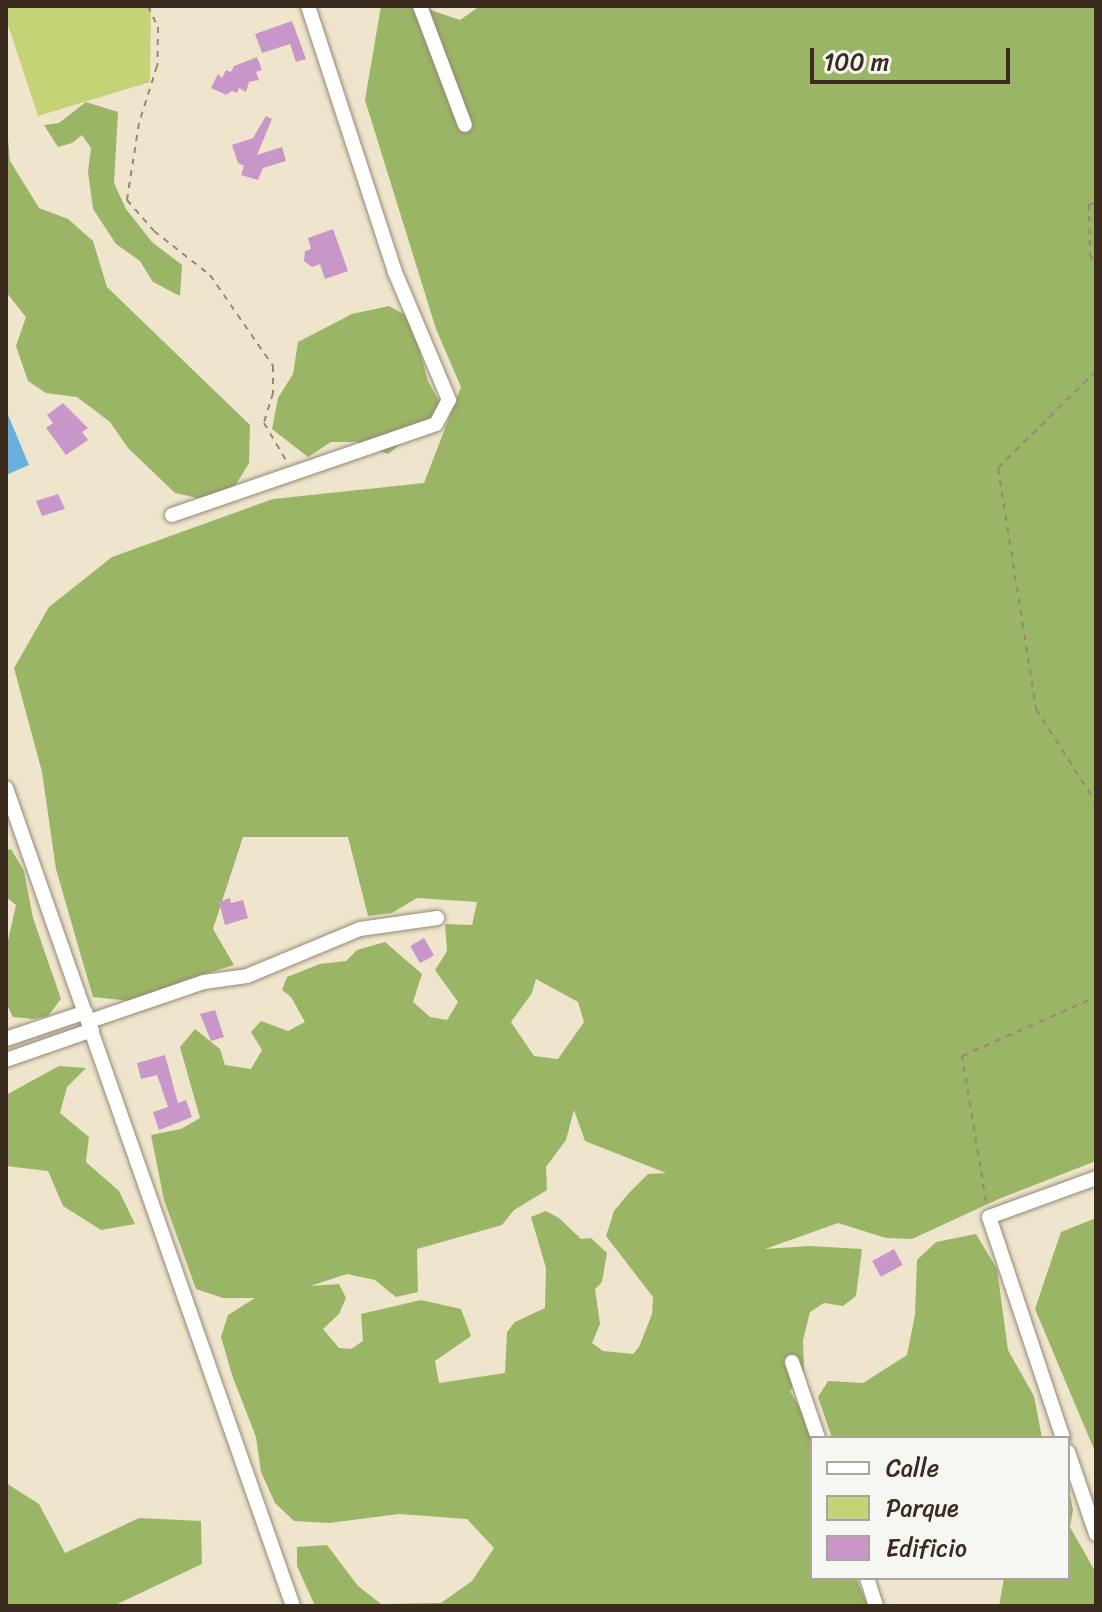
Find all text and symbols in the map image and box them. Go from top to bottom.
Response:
scale bar [814,32,1014,82]
text: 100 m [824,41,889,83]
legend [810,1436,1070,1580]
text: Calle [886,1447,939,1489]
text: Parque [886,1487,959,1529]
text: Edificio [886,1527,967,1569]

